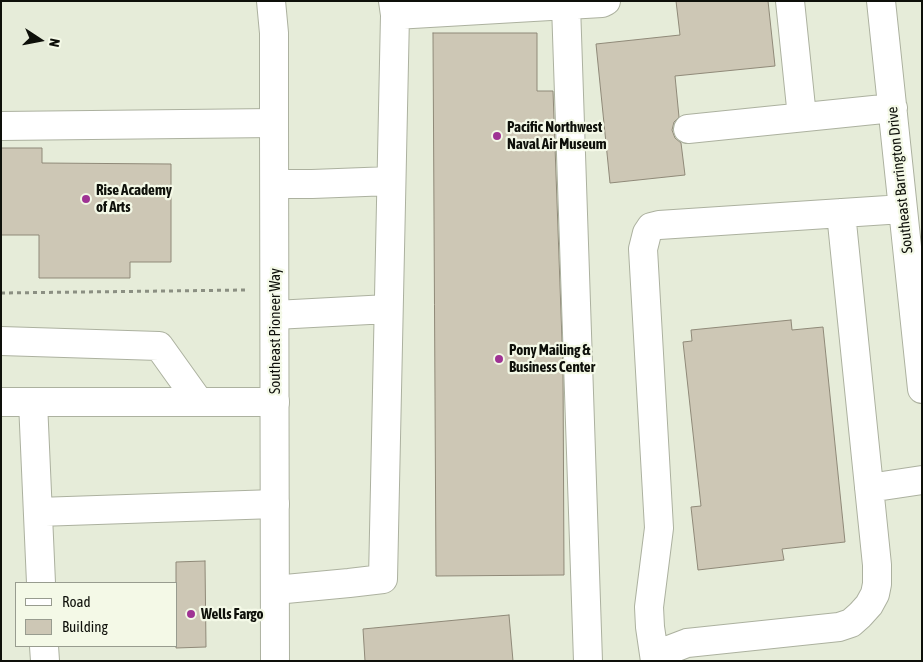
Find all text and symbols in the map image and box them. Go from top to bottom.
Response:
north arrow [15,15,65,65]
text: N [46,37,63,48]
street label: Southeast Barrington Drive [883,106,917,254]
place label: Pacific Northwest Naval Air Museum [507,118,607,153]
marker: Pacific Northwest Naval Air Museum [491,130,503,142]
place label: Rise Academy of Arts [96,181,172,216]
marker: Rise Academy of Arts [80,193,92,205]
street label: Southeast Pioneer Way [266,268,284,394]
place label: Pony Mailing & Business Center [509,341,595,376]
marker: Pony Mailing & Business Center [493,353,505,365]
legend [15,582,178,647]
text: Road [62,593,91,610]
place label: Wells Fargo [201,605,263,623]
marker: Wells Fargo [185,608,197,620]
text: Building [62,618,108,635]

